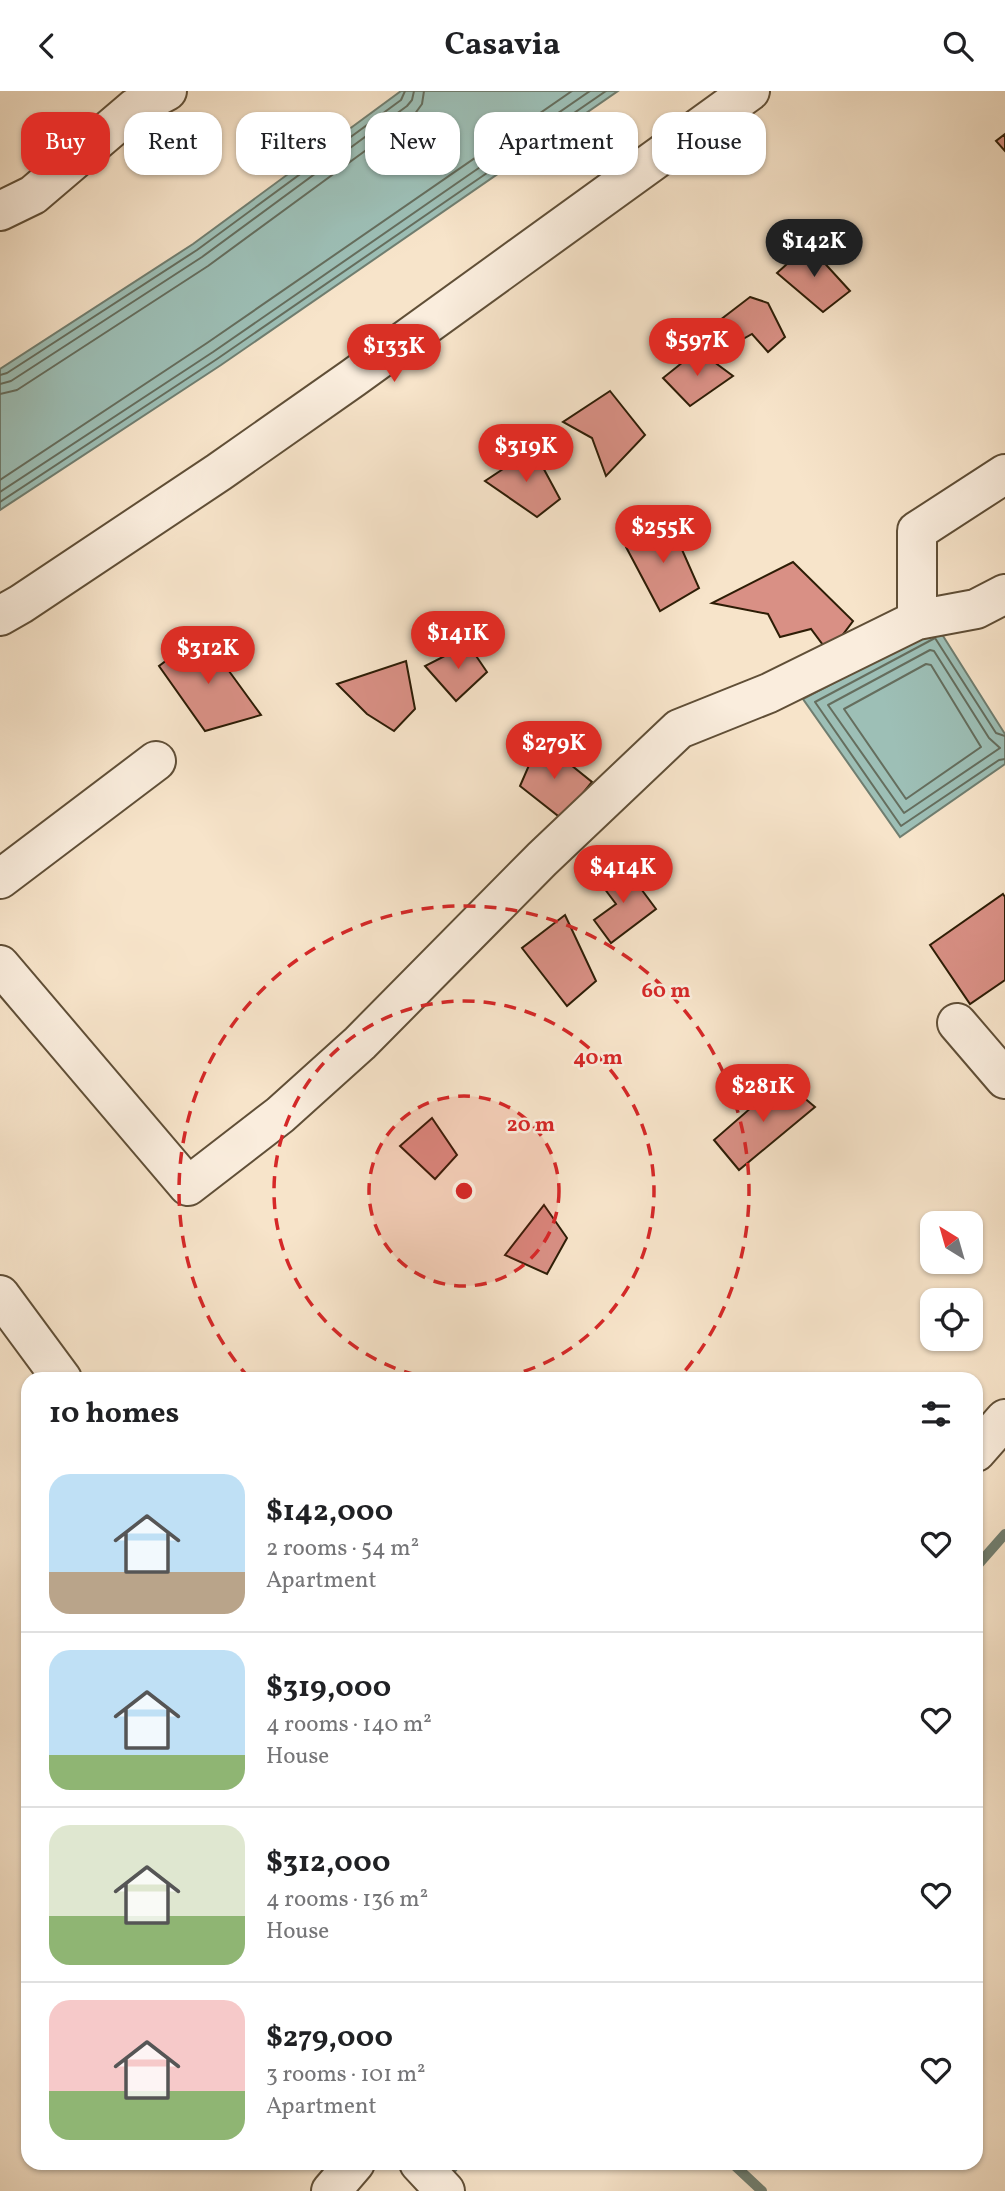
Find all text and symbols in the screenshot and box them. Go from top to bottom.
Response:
text: Casavia [445,24,560,68]
icon: back [28,27,66,65]
icon: search [939,27,977,65]
chip: Buy [21,112,110,175]
chip: Rent [124,112,222,175]
chip: Filters [236,112,351,175]
chip: New [365,112,460,175]
chip: Apartment [474,112,638,175]
chip: House [652,112,766,175]
pin: $142K [765,219,863,279]
text: $142K [782,226,846,258]
pin: $597K [648,319,746,378]
pin: $133K [345,324,443,384]
text: $597K [665,325,729,357]
text: $133K [363,331,425,363]
pin: $319K [477,425,575,484]
text: $319K [494,431,558,463]
pin: $255K [614,505,712,565]
text: $255K [631,512,695,544]
pin: $141K [409,611,507,671]
text: $141K [427,618,489,650]
pin: $312K [159,627,257,686]
text: $312K [177,633,239,665]
pin: $279K [505,721,603,781]
text: $279K [522,728,586,760]
pin: $414K [574,845,672,905]
text: $414K [590,852,656,884]
text: 60 m [642,977,690,1006]
text: 40 m [573,1044,623,1073]
pin: $281K [714,1065,812,1124]
text: $281K [731,1071,795,1103]
text: 20 m [507,1111,555,1140]
centre of rings [452,1179,476,1203]
north arrow [920,1211,984,1274]
map controls [920,1211,983,1351]
button: locate [920,1288,983,1351]
text: 10 homes [49,1393,179,1435]
icon: filters [917,1395,955,1433]
text: $142,000 [266,1491,393,1533]
icon: home [105,1502,189,1586]
icon: heart [917,1525,955,1563]
text: 2 rooms · 54 m² [266,1533,419,1565]
text: Apartment [266,1565,377,1597]
text: $319,000 [266,1667,391,1709]
icon: home [105,1678,189,1762]
icon: heart [917,1701,955,1739]
text: 4 rooms · 140 m² [266,1709,432,1741]
text: House [266,1741,329,1773]
text: $312,000 [266,1842,390,1884]
icon: home [105,1853,189,1937]
icon: heart [917,1876,955,1914]
text: 4 rooms · 136 m² [266,1884,428,1916]
text: House [266,1916,329,1948]
text: $279,000 [266,2017,393,2059]
icon: home [105,2028,189,2112]
icon: heart [917,2051,955,2089]
text: 3 rooms · 101 m² [266,2059,426,2091]
text: Apartment [266,2091,377,2123]

